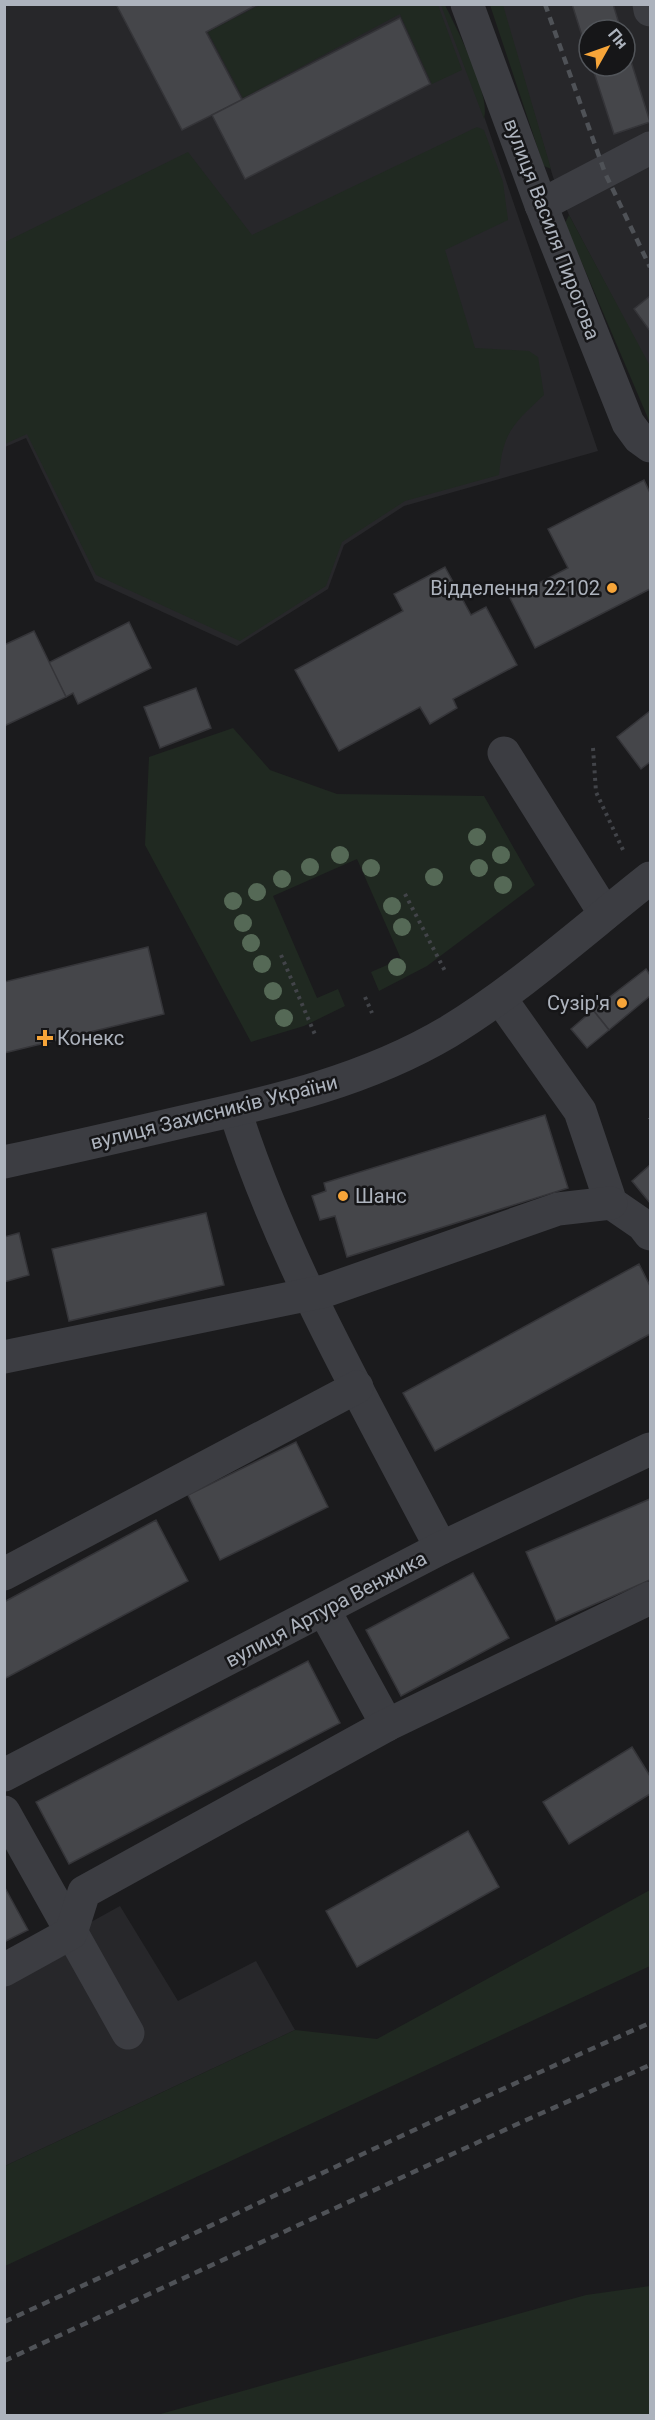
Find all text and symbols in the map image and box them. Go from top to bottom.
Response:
north arrow [577,18,637,78]
text: Пн [604,25,632,53]
street label: вулиця Василя Пирогова [499,115,605,343]
place label: Відделення 22102 [430,576,600,600]
marker: Відделення 22102 [605,581,619,595]
place label: Сузір'я [547,991,610,1015]
marker: Сузір'я [615,996,629,1010]
place label: Конекс [57,1026,124,1050]
marker: Конекс [38,1031,52,1045]
street label: вулиця Захисників України [88,1070,340,1154]
place label: Шанс [355,1184,407,1208]
marker: Шанс [336,1189,350,1203]
street label: вулиця Артура Венжика [221,1546,431,1672]

